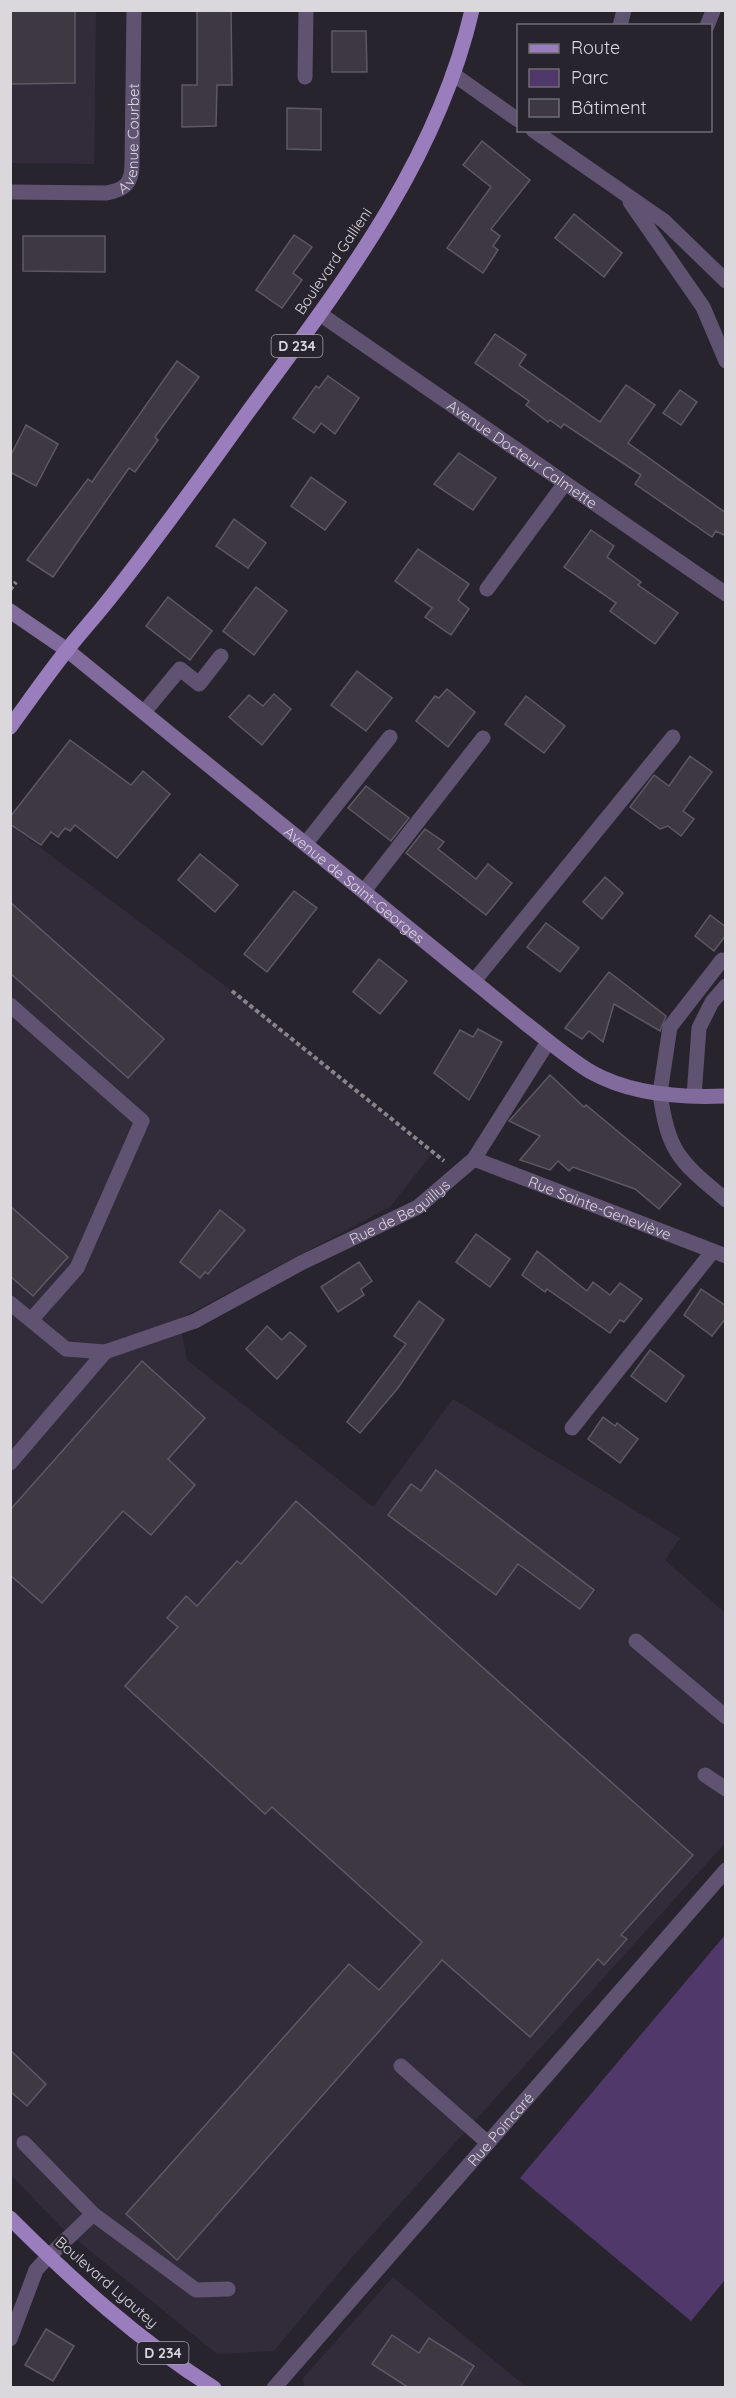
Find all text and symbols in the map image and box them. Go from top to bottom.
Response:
legend [517,24,712,132]
text: Route [571,36,620,59]
text: Parc [571,66,608,89]
street label: Avenue Courbet [114,83,143,198]
text: Bâtiment [571,96,647,119]
street label: Boulevard Gallieni [290,204,376,318]
road number: D 234 [272,335,322,357]
street label: Avenue Docteur Calmette [444,395,601,512]
street label: Avenue de Saint-Georges [281,821,429,947]
street label: Rue Sainte-Geneviève [526,1171,674,1244]
street label: Rue de Bequillys [346,1175,453,1248]
street label: Rue Poincaré [463,2088,537,2170]
street label: Boulevard Lyautey [52,2232,162,2332]
road number: D 234 [138,2342,188,2364]

